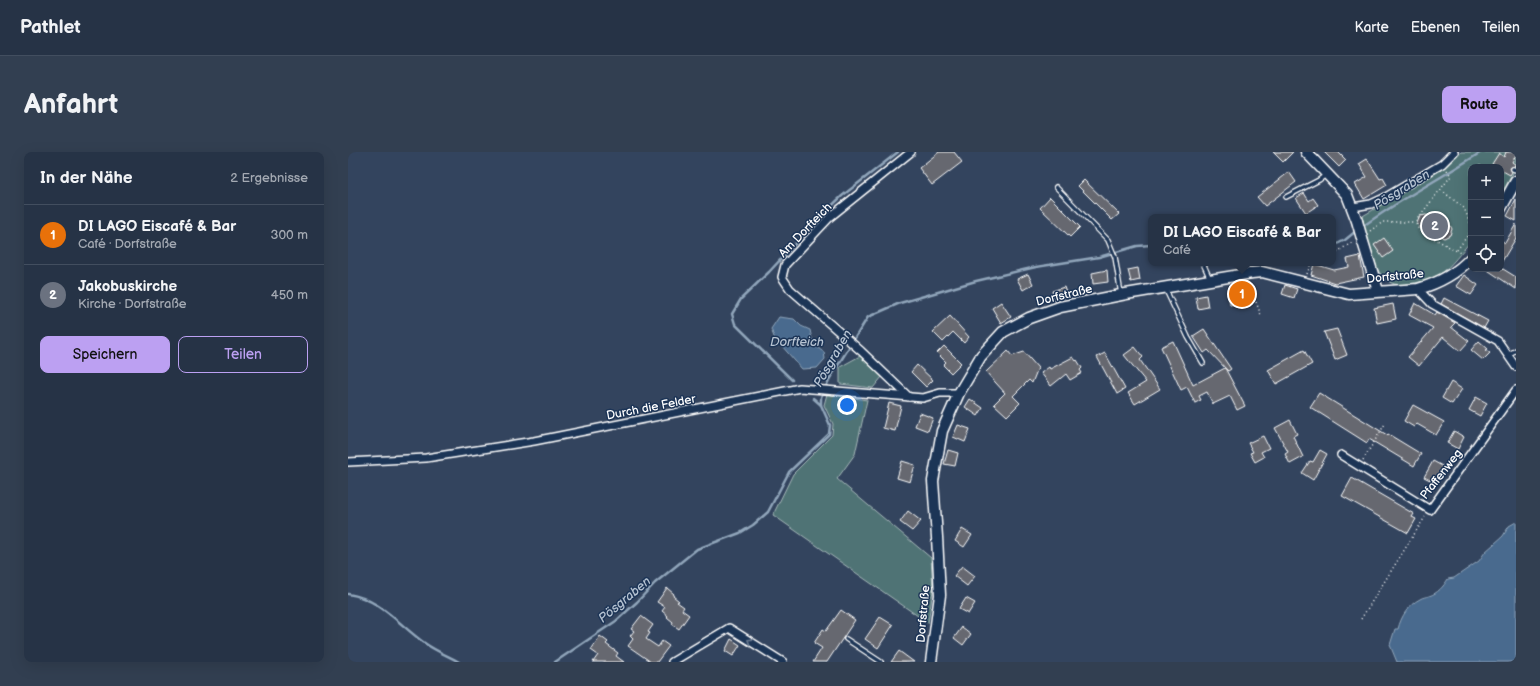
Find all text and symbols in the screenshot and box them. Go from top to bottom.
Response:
text: Pathlet [20,16,81,39]
text: Karte [1355,19,1389,36]
text: Ebenen [1411,19,1460,36]
text: Teilen [1482,19,1520,36]
button: Route [1442,86,1516,123]
text: Anfahrt [24,88,118,121]
map controls [1468,164,1504,272]
button: + [1468,164,1504,200]
water label: Pösgraben [1370,166,1433,213]
text: In der Nähe [40,168,133,188]
text: 2 Ergebnisse [230,170,308,186]
street label: Am Dorfteich [776,200,835,261]
button: − [1468,200,1504,236]
pin: 2 [1422,211,1448,241]
popup [1148,214,1336,266]
text: DI LAGO Eiscafé & Bar [78,217,236,236]
text: DI LAGO Eiscafé & Bar [1163,223,1321,242]
text: 1 [50,227,56,243]
text: 300 m [270,227,308,243]
text: Café · Dorfstraße [78,236,177,252]
button: locate [1468,236,1504,272]
text: Café [1163,242,1191,258]
street label: Dorfstraße [1366,266,1424,287]
text: Jakobuskirche [78,277,177,296]
pin: 1 [1229,279,1255,309]
street label: Dorfstraße [1034,281,1094,310]
text: 2 [49,287,57,303]
text: 450 m [271,287,308,303]
text: Kirche · Dorfstraße [78,296,186,312]
water label: Pösgraben [810,327,856,390]
water label: Dorfteich [770,334,824,350]
button: Speichern [40,336,170,373]
button: Teilen [178,336,308,373]
street label: Durch die Felder [605,391,698,424]
your location [837,395,857,415]
street label: Pfaffenweg [1417,446,1466,502]
water label: Pösgraben [595,573,654,626]
street label: Dorfstraße [914,585,933,643]
one-way arrow [747,639,754,646]

